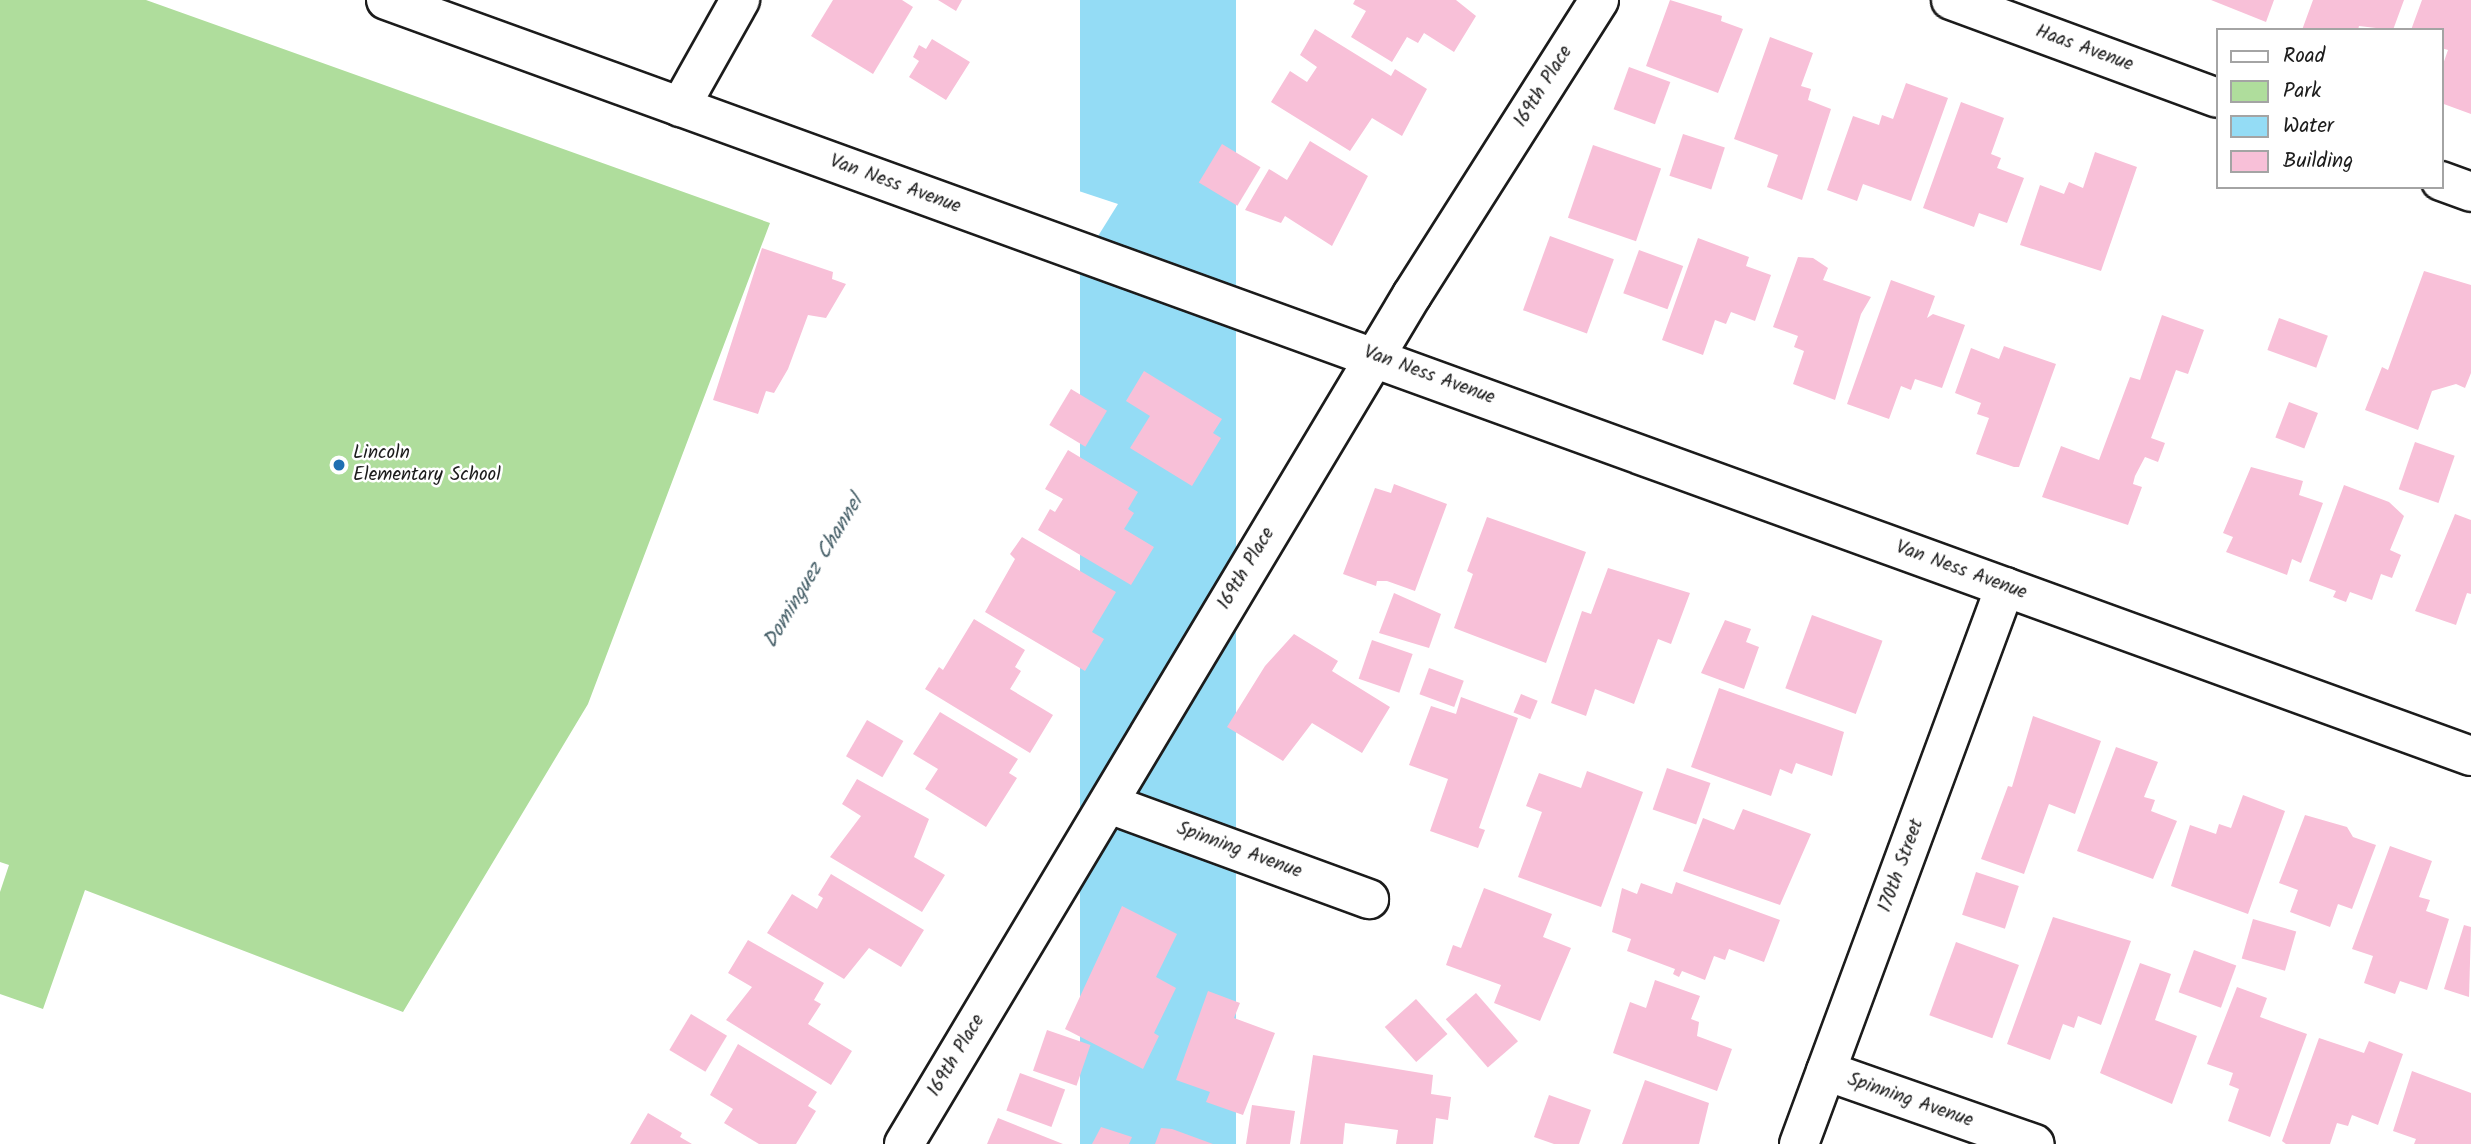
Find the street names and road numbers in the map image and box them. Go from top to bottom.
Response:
street label: Haas Avenue [2032,21,2136,77]
street label: 169th Place [1510,42,1578,132]
street label: Van Ness Avenue [826,151,964,219]
street label: Van Ness Avenue [1360,342,1498,410]
street label: 169th Place [1214,524,1280,614]
street label: Van Ness Avenue [1892,537,2030,605]
street label: 170th Street [1875,816,1929,916]
street label: Spinning Avenue [1173,818,1305,884]
street label: 169th Place [924,1011,990,1101]
street label: Spinning Avenue [1844,1069,1976,1133]

